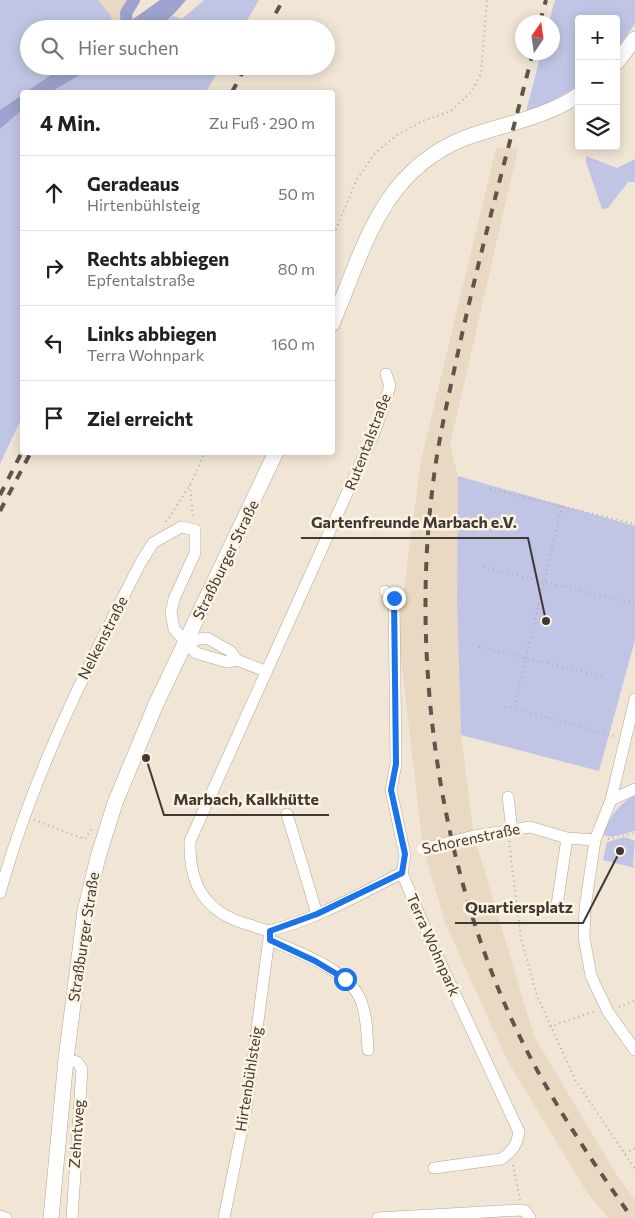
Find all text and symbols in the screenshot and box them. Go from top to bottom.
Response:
north arrow [515,15,560,60]
map controls [575,15,620,150]
button: + [575,15,620,60]
search box [20,20,335,75]
icon: search [38,34,66,62]
text: Hier suchen [78,36,179,59]
button: − [575,60,620,105]
button: layers [575,105,620,150]
text: 4 Min. [40,110,101,135]
text: Zu Fuß · 290 m [209,113,315,132]
text: Geradeaus [87,172,179,195]
icon: ahead [40,179,68,207]
text: 50 m [278,184,315,203]
text: Hirtenbühlsteig [87,195,200,214]
text: Rechts abbiegen [87,247,229,270]
icon: right [40,254,68,282]
text: 80 m [278,259,315,278]
text: Epfentalstraße [87,270,195,289]
text: Links abbiegen [87,322,217,345]
icon: left [40,329,68,357]
text: 160 m [271,334,315,353]
text: Terra Wohnpark [87,345,205,364]
street label: Rutentalstraße [340,391,394,493]
icon: arrive [40,404,68,432]
text: Ziel erreicht [87,407,193,430]
street label: Straßburger Straße [188,497,262,622]
callout: Gartenfreunde Marbach e.V. [301,507,528,538]
text: Gartenfreunde Marbach e.V. [311,512,517,531]
route end [383,587,406,610]
street label: Nelkenstraße [73,593,131,682]
callout: Marbach, Kalkhütte [164,784,329,815]
text: Marbach, Kalkhütte [173,789,319,808]
street label: Schorenstraße [420,819,521,857]
street label: Straßburger Straße [64,871,102,1003]
street label: Terra Wohnpark [403,891,465,999]
callout: Quartiersplatz [455,892,583,923]
text: Quartiersplatz [465,897,573,916]
route start [334,968,357,991]
street label: Hirtenbühlsteig [231,1025,265,1133]
street label: Zehntweg [65,1099,87,1169]

